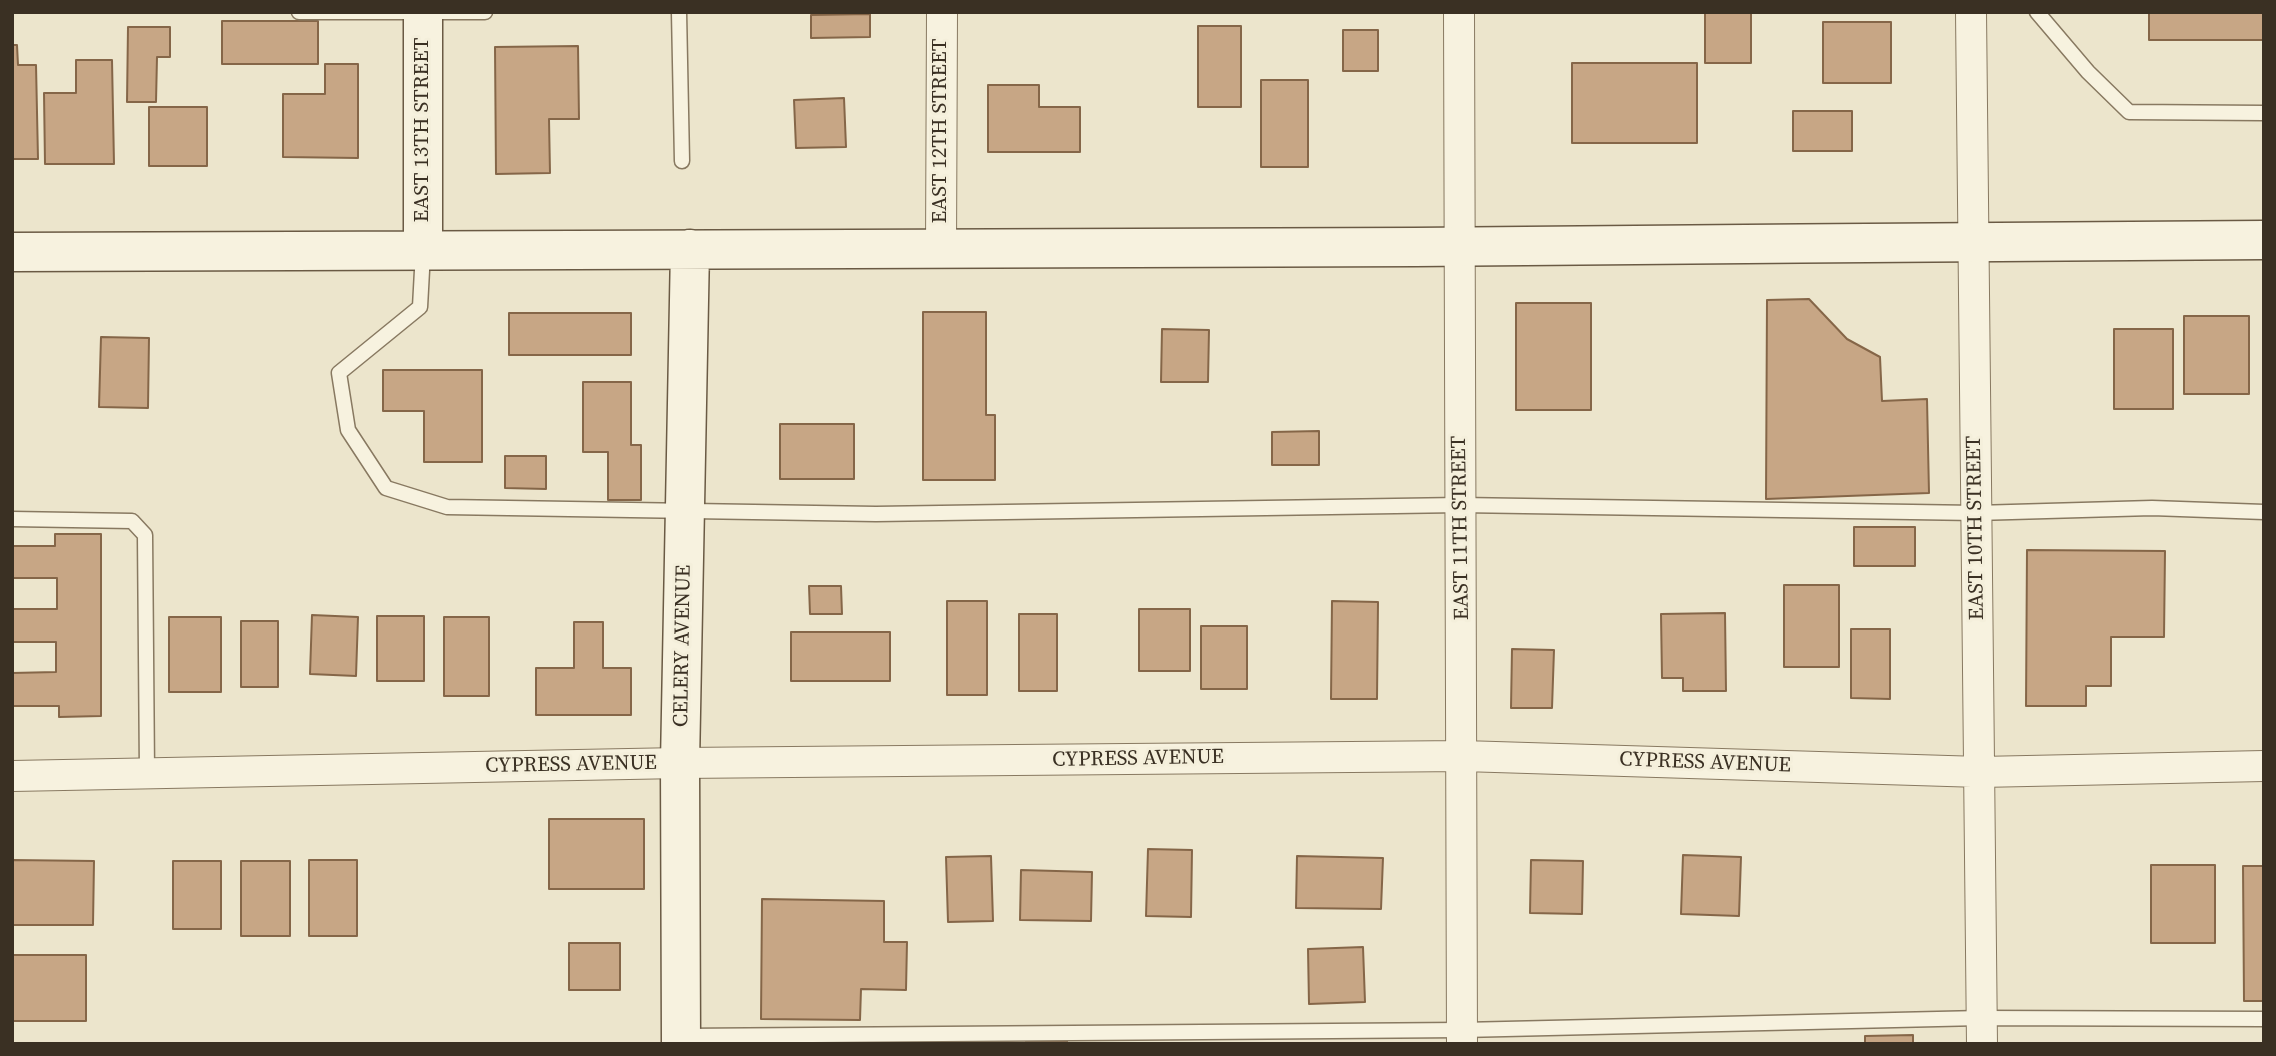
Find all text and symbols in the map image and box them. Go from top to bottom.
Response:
street label: EAST 13TH STREET [410,38,436,222]
street label: EAST 12TH STREET [928,39,954,223]
street label: EAST 11TH STREET [1447,435,1475,621]
street label: EAST 10TH STREET [1962,435,1990,621]
street label: CELERY AVENUE [669,565,697,727]
street label: CYPRESS AVENUE [1052,745,1224,773]
street label: CYPRESS AVENUE [1619,747,1791,779]
street label: CYPRESS AVENUE [485,751,657,779]

